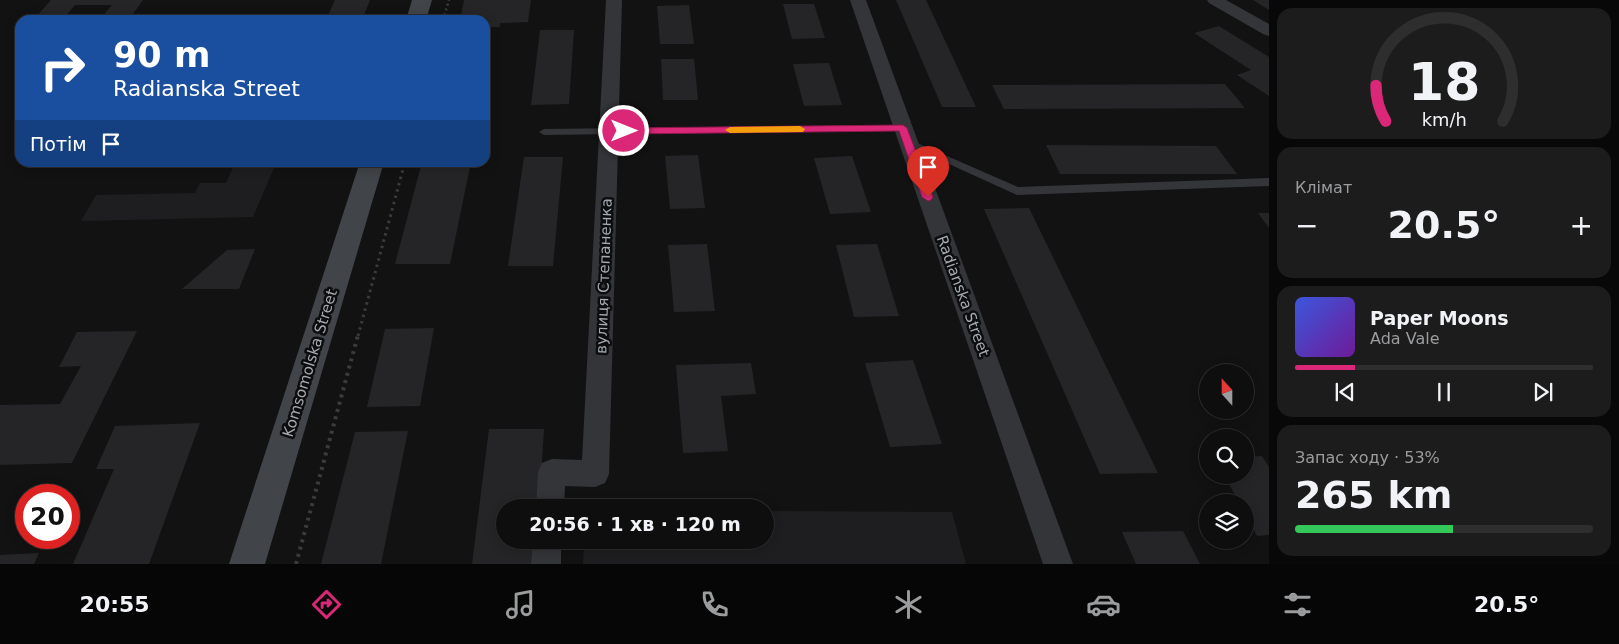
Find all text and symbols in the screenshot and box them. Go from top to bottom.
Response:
icon: right [30,35,95,100]
text: 90 m [113,35,210,75]
text: 18 [1408,52,1480,112]
text: Radianska Street [113,76,300,101]
position arrow [597,104,649,156]
text: km/h [1421,109,1467,130]
icon: arrive [97,130,125,158]
text: Потім [30,133,87,155]
pin [907,146,949,197]
icon: arrive [914,153,942,181]
text: Клімат [1295,178,1352,197]
street label: вулиця Степаненка [592,198,616,354]
text: 20.5° [1388,203,1500,247]
text: − [1295,209,1318,242]
text: + [1570,209,1593,242]
street label: Radianska Street [933,233,993,359]
street label: Komsomolska Street [279,287,341,439]
text: Paper Moons [1370,307,1509,329]
text: Ada Vale [1370,329,1440,348]
north arrow [1199,364,1254,419]
map controls [1199,364,1254,549]
icon: previous [1331,378,1359,406]
icon: pause [1430,378,1458,406]
icon: next [1529,378,1557,406]
button: search [1199,429,1254,484]
text: Запас ходу · 53% [1295,448,1440,467]
text: 265 km [1295,473,1452,517]
speed limit sign: 20 [15,484,80,549]
button: layers [1199,494,1254,549]
text: 20:56 · 1 хв · 120 m [529,513,741,535]
icon: directions [309,587,344,622]
icon: music [503,587,538,622]
icon: phone [697,587,732,622]
icon: climate [891,587,926,622]
icon: car [1086,587,1121,622]
icon: filters [1280,587,1315,622]
text: 20:55 [80,592,150,617]
text: 20.5° [1474,592,1539,617]

